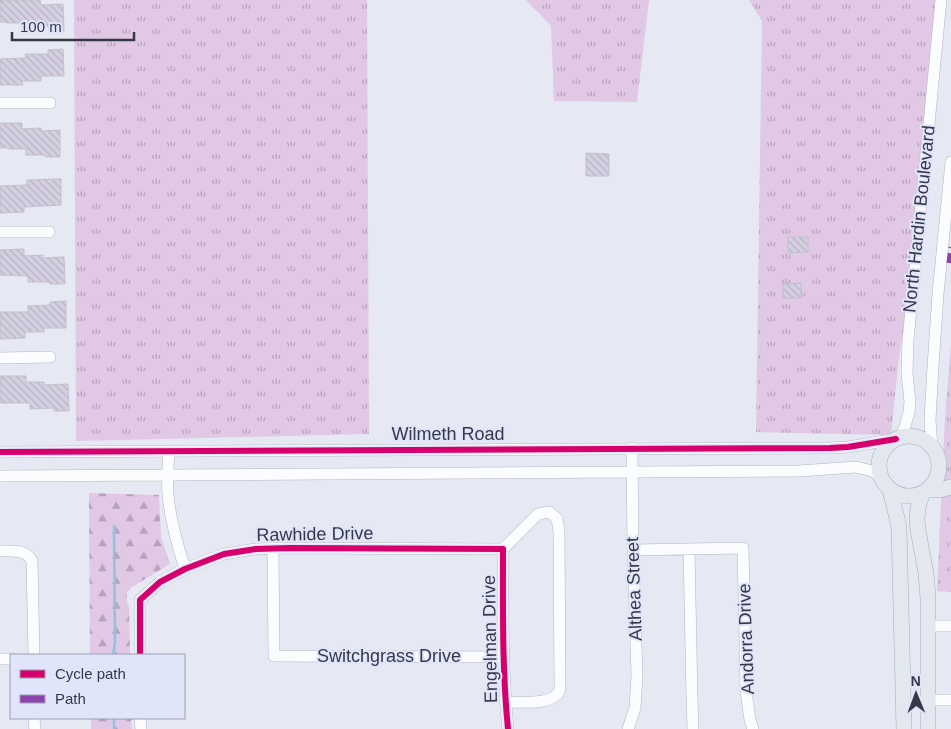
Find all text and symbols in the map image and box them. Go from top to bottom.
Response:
scale bar [12,10,135,42]
text: 100 m [20,18,62,35]
street label: North Hardin Boulevard [899,124,939,314]
street label: Wilmeth Road [391,424,505,444]
street label: Rawhide Drive [256,523,374,545]
street label: Althea Street [622,537,646,641]
street label: Engelman Drive [479,575,501,703]
street label: Andorra Drive [734,583,758,695]
street label: Switchgrass Drive [317,646,461,666]
legend [10,654,185,719]
text: Cycle path [55,665,126,682]
north arrow [891,669,941,719]
text: N [911,673,921,689]
text: Path [55,690,86,707]

